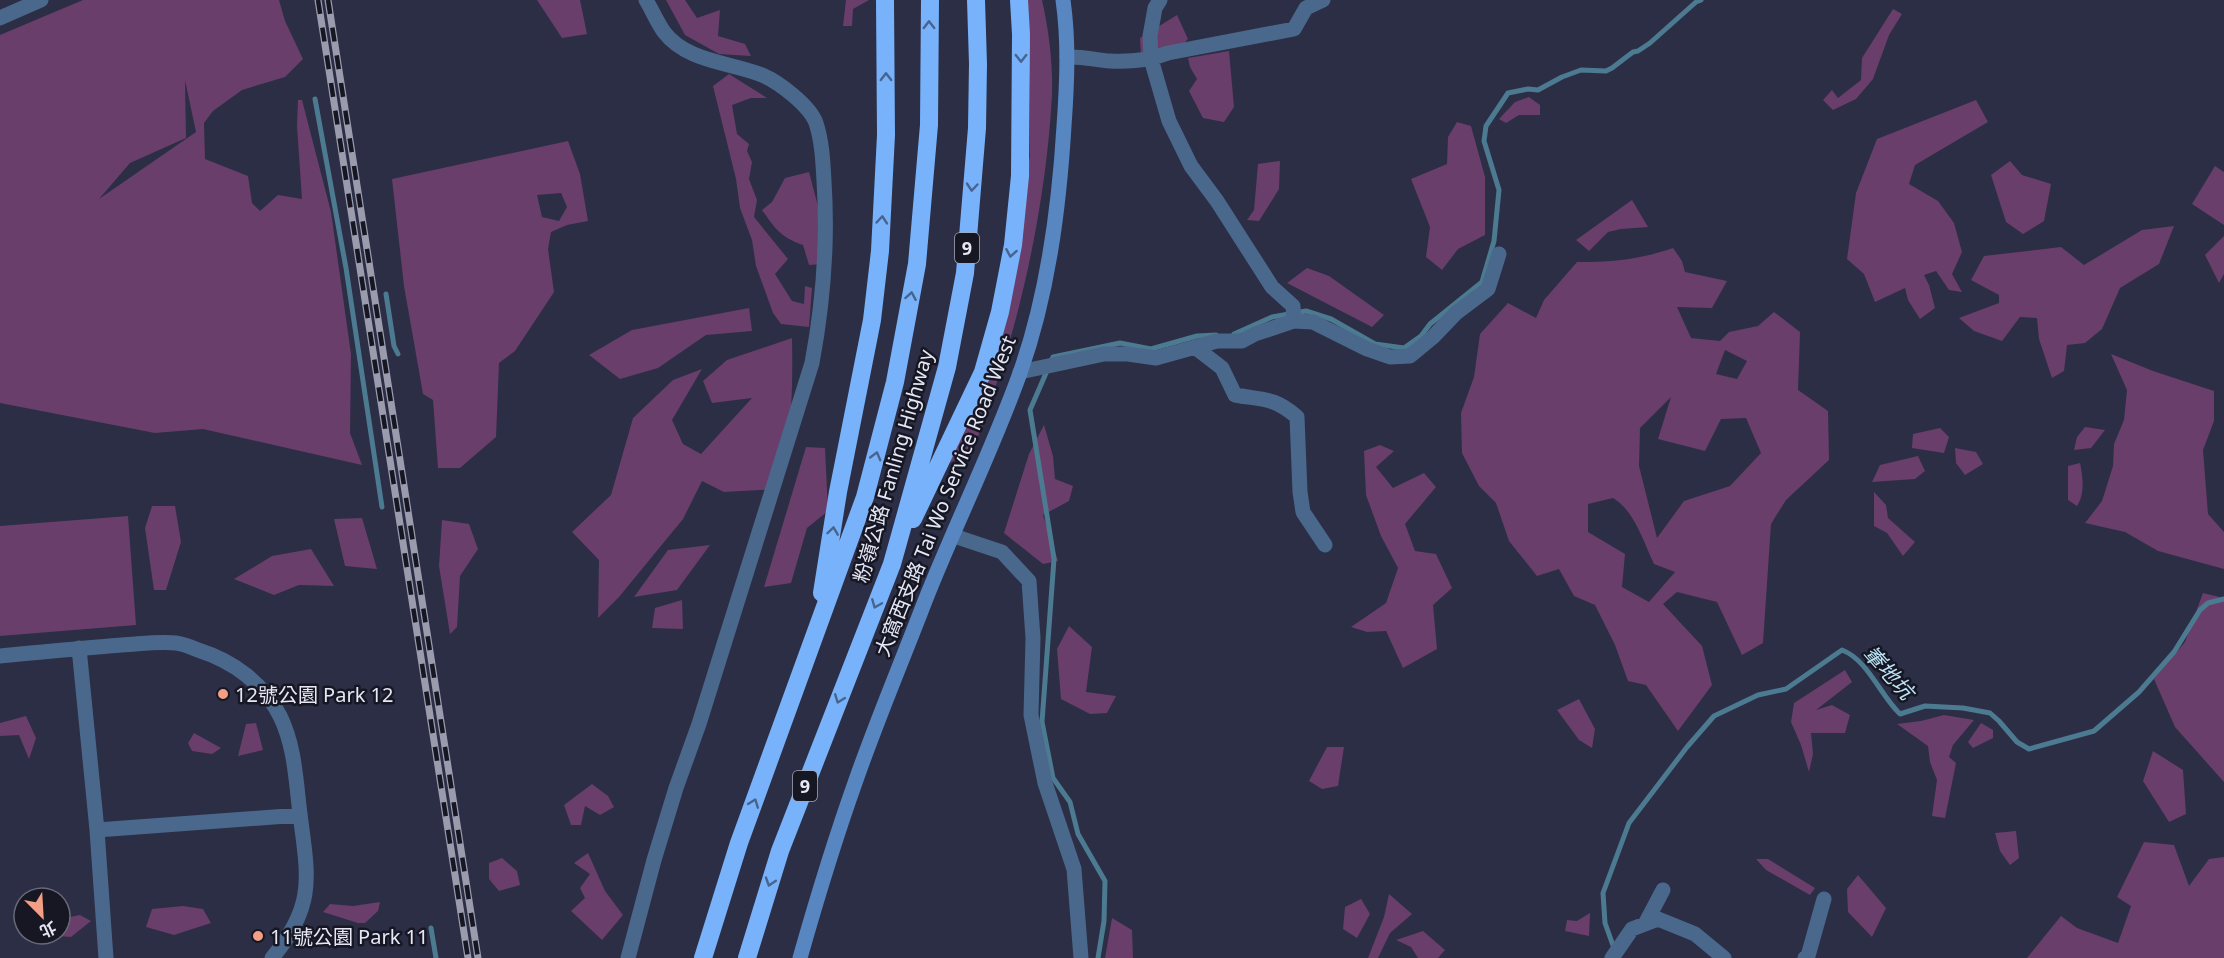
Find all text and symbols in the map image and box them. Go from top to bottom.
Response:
one-way arrow [923,20,936,29]
one-way arrow [1015,54,1027,63]
one-way arrow [880,72,892,81]
one-way arrow [966,182,979,191]
one-way arrow [875,215,888,224]
road number: 9 [955,233,979,263]
one-way arrow [1005,248,1018,258]
one-way arrow [904,291,917,301]
street label: 大窩西支路 Tai Wo Service Road West [868,332,1022,660]
street label: 粉嶺公路 Fanling Highway [847,346,939,586]
one-way arrow [869,451,882,461]
one-way arrow [826,527,838,536]
one-way arrow [871,598,883,609]
water label: 輋地坑 [1858,639,1922,707]
place label: 12號公園 Park 12 [235,681,393,708]
marker: 12號公園 Park 12 [216,687,230,701]
one-way arrow [833,693,846,704]
road number: 9 [793,771,817,801]
one-way arrow [747,798,759,809]
one-way arrow [765,876,777,887]
north arrow [12,886,72,946]
text: 北 [36,916,60,943]
place label: 11號公園 Park 11 [270,923,428,950]
marker: 11號公園 Park 11 [251,929,265,943]

